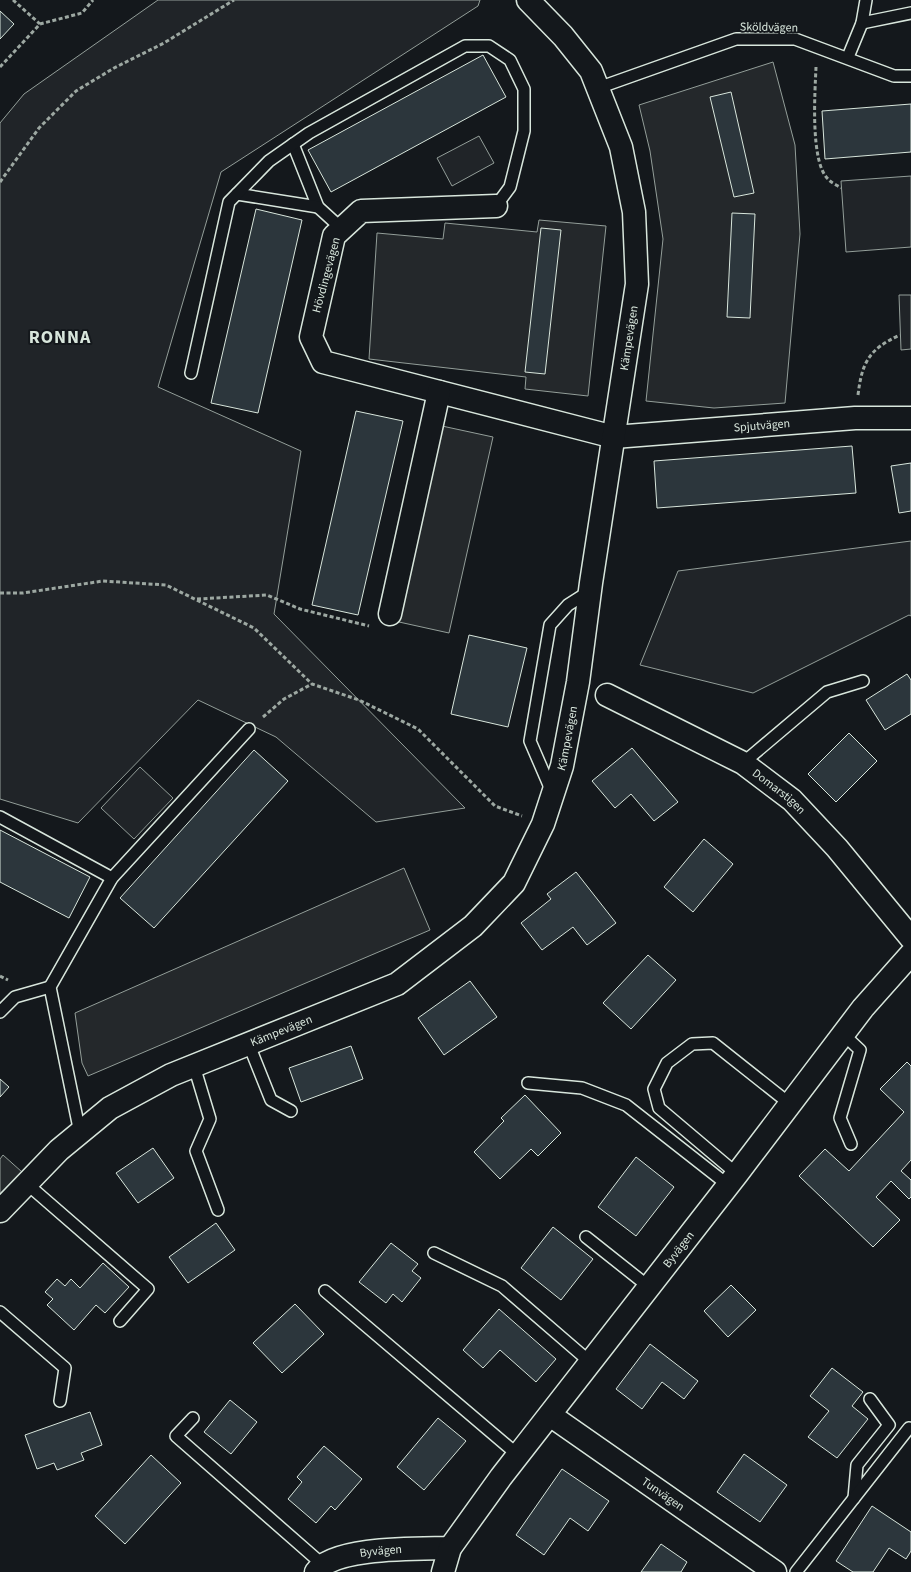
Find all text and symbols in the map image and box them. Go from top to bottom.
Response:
street label: Sköldvägen [740,18,798,37]
street label: Hövdingevägen [308,235,345,315]
street label: Kämpevägen [616,304,643,372]
district label: RONNA [29,325,91,350]
street label: Spjutvägen [733,415,791,437]
street label: Kämpevägen [553,705,582,773]
street label: Domarstigen [749,765,809,818]
street label: Kämpevägen [248,1011,315,1051]
street label: Byvägen [659,1228,698,1272]
street label: Tunvägen [638,1473,688,1515]
street label: Byvägen [359,1541,402,1562]

